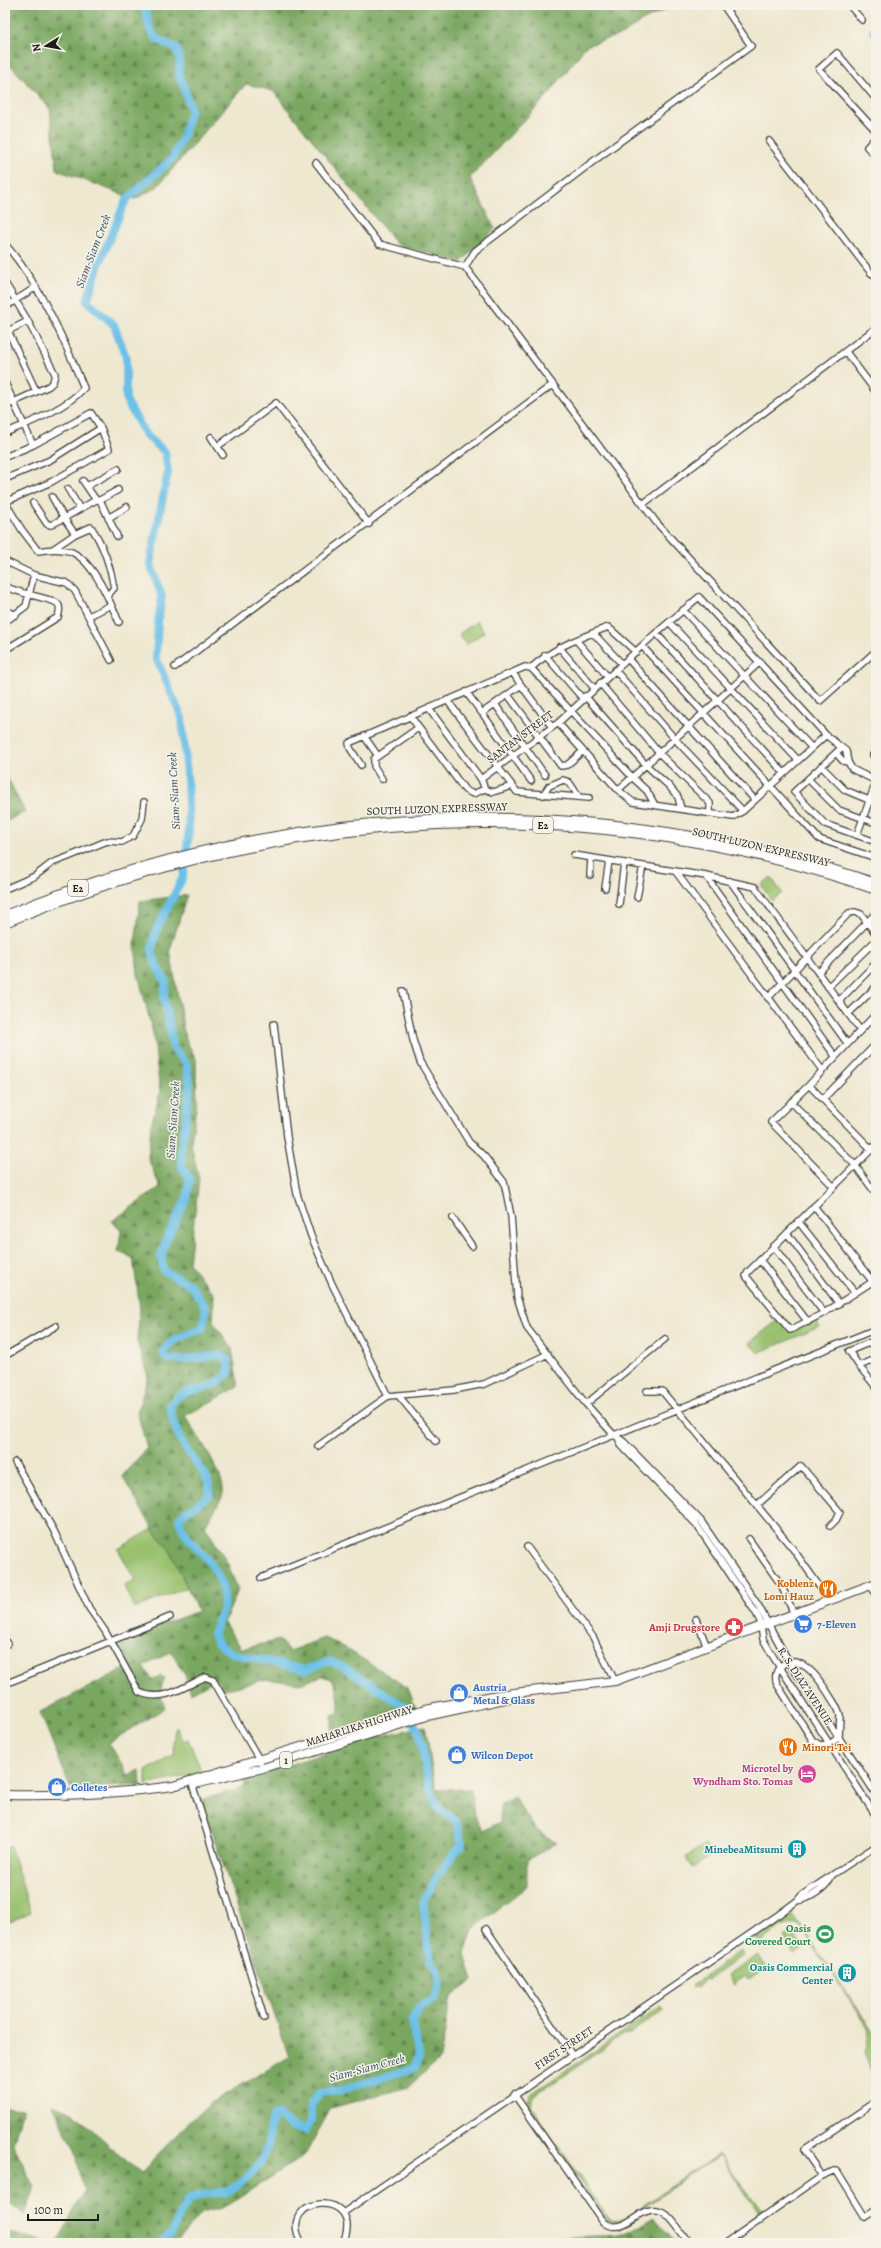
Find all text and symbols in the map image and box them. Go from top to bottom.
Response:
north arrow [26,26,66,66]
text: N [29,42,45,53]
water label: Siam-Siam Creek [72,211,115,290]
street label: SANTAN STREET [484,707,556,767]
water label: Siam-Siam Creek [164,751,184,830]
street label: SOUTH LUZON EXPRESSWAY [366,799,509,819]
road number: E2 [533,817,553,833]
street label: SOUTH LUZON EXPRESSWAY [691,824,832,870]
road number: E2 [68,880,88,896]
water label: Siam-Siam Creek [162,1080,184,1159]
place label: Koblenz Lomi Hauz [764,1576,814,1604]
restaurant icon: Koblenz Lomi Hauz [817,1578,839,1600]
supermarket icon: 7-Eleven [792,1613,814,1635]
pharmacy icon: Amji Drugstore [723,1616,745,1638]
place label: 7-Eleven [817,1617,856,1632]
place label: Amji Drugstore [648,1620,720,1635]
street label: R. S. DIAZ AVENUE [774,1644,836,1728]
place label: Austria Metal & Glass [472,1680,536,1708]
shop icon: Austria Metal & Glass [448,1682,470,1704]
street label: MAHARLIKA HIGHWAY [304,1701,415,1750]
restaurant icon: Minori-Tei [777,1736,799,1758]
place label: Minori-Tei [802,1740,851,1755]
shop icon: Wilcon Depot [446,1744,468,1766]
place label: Wilcon Depot [470,1748,534,1763]
road number: 1 [280,1752,292,1768]
place label: Microtel by Wyndham Sto. Tomas [692,1761,794,1789]
hotel icon: Microtel by Wyndham Sto. Tomas [796,1763,818,1785]
shop icon: Colletes [46,1776,68,1798]
place label: Colletes [71,1780,108,1795]
building icon: MinebeaMitsumi [786,1838,808,1860]
place label: MinebeaMitsumi [704,1842,783,1857]
place label: Oasis Covered Court [745,1921,811,1949]
sports icon: Oasis Covered Court [814,1923,836,1945]
place label: Oasis Commercial Center [750,1960,833,1988]
building icon: Oasis Commercial Center [836,1962,858,1984]
street label: FIRST STREET [532,2023,596,2073]
water label: Siam-Siam Creek [327,2050,407,2086]
scale bar [28,2196,98,2222]
text: 100 m [34,2202,63,2218]

